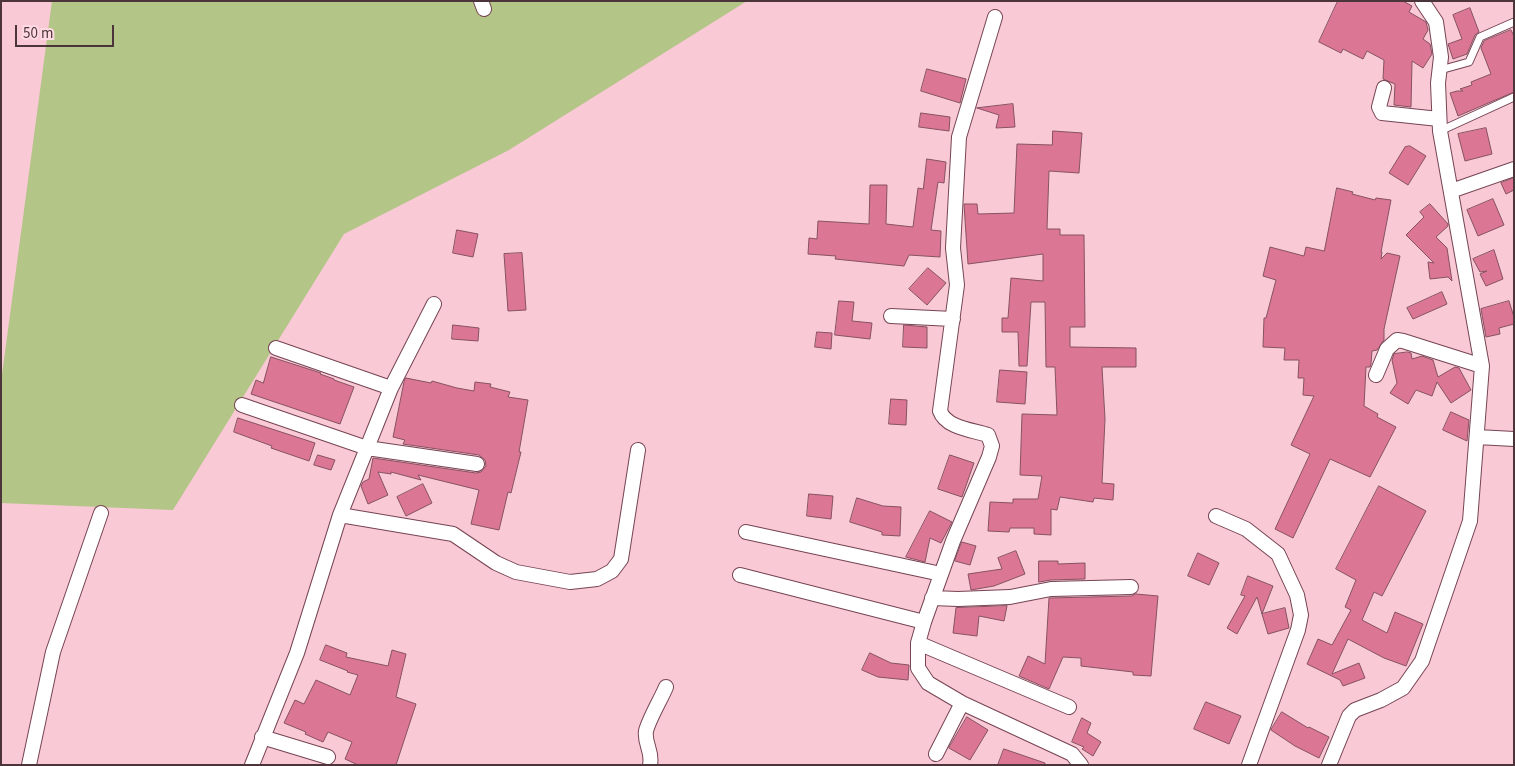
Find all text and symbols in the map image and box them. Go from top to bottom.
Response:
scale bar [18,15,116,47]
text: 50 m [23,23,53,44]

